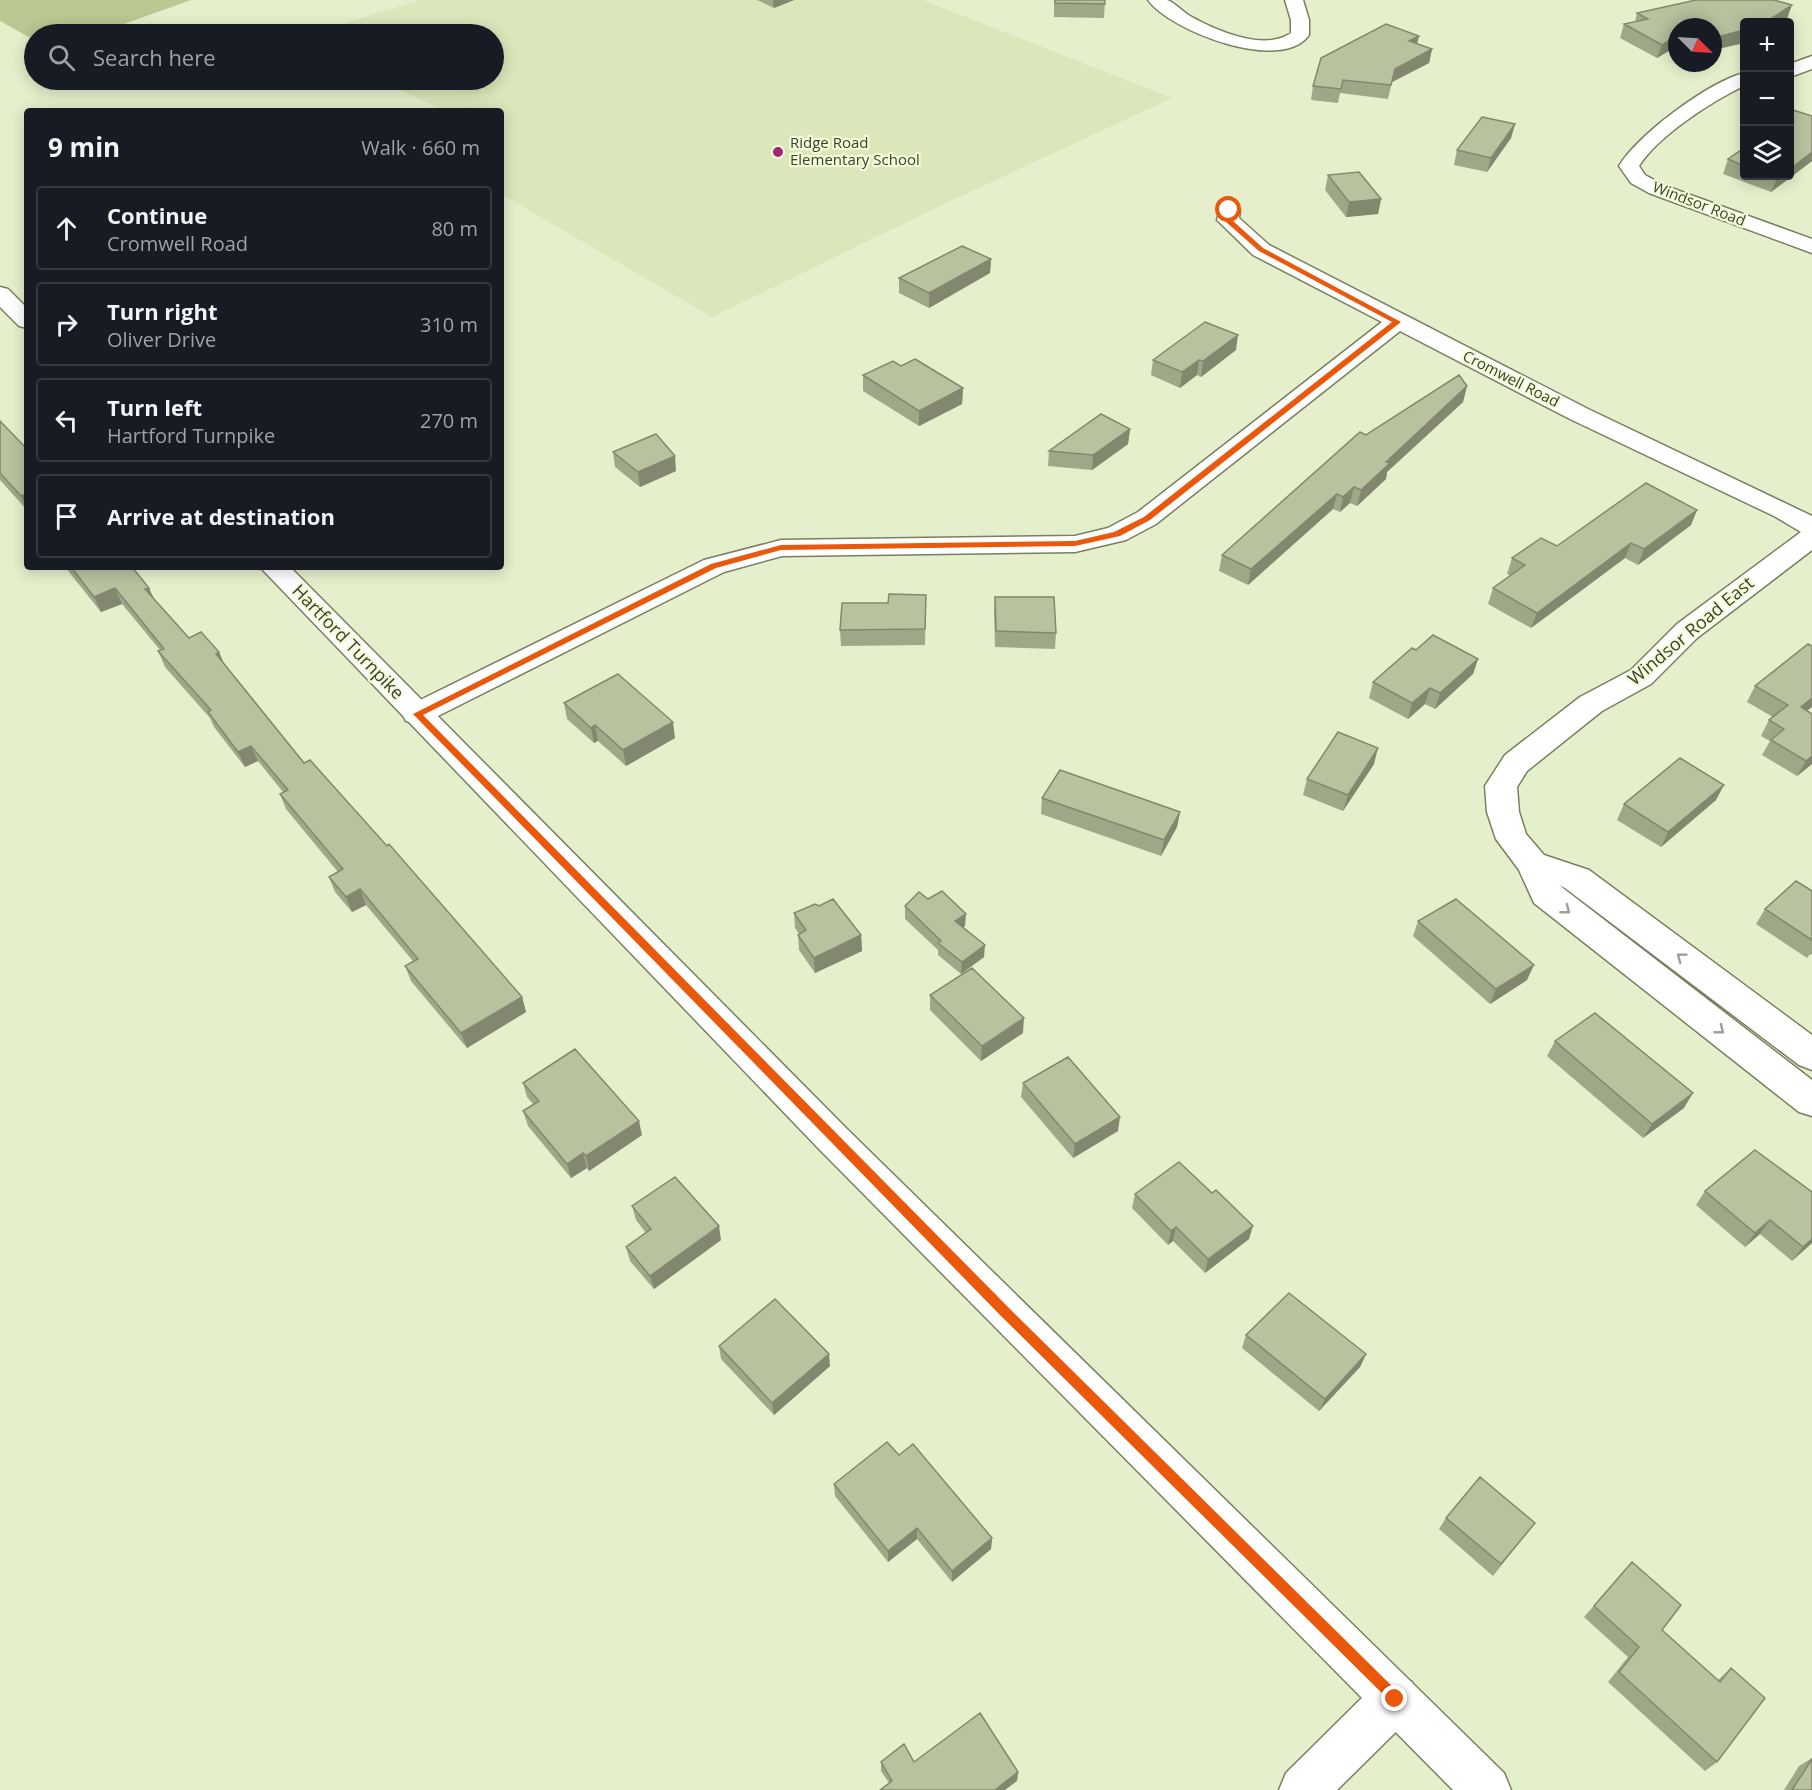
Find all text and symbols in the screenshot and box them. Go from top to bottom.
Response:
north arrow [1668,18,1722,72]
map controls [1740,18,1794,180]
button: + [1740,18,1794,72]
search box [24,24,504,90]
icon: search [45,41,78,74]
text: Search here [93,42,216,72]
button: − [1740,72,1794,126]
button: layers [1740,126,1794,180]
text: 9 min [48,129,120,165]
place label: Ridge Road Elementary School [790,132,920,169]
text: Walk · 660 m [361,134,480,161]
marker: Ridge Road Elementary School [771,145,785,159]
street label: Windsor Road [1650,176,1749,230]
route start [1215,196,1241,222]
text: Continue [107,200,207,230]
icon: ahead [50,212,83,245]
text: 80 m [431,215,478,242]
text: Cromwell Road [107,230,248,257]
text: Turn right [107,296,218,326]
icon: right [50,308,83,341]
text: 310 m [420,311,478,338]
text: Oliver Drive [107,326,216,353]
street label: Cromwell Road [1460,345,1563,411]
text: Turn left [107,392,202,422]
icon: left [50,404,83,437]
text: 270 m [420,407,478,434]
text: Hartford Turnpike [107,422,275,449]
icon: arrive [50,500,83,533]
text: Arrive at destination [107,501,335,531]
street label: Windsor Road East [1622,570,1758,690]
street label: Hartford Turnpike [287,578,410,704]
one-way arrow [1560,903,1571,914]
one-way arrow [1677,953,1688,964]
one-way arrow [1714,1022,1725,1033]
route end [1381,1685,1407,1711]

